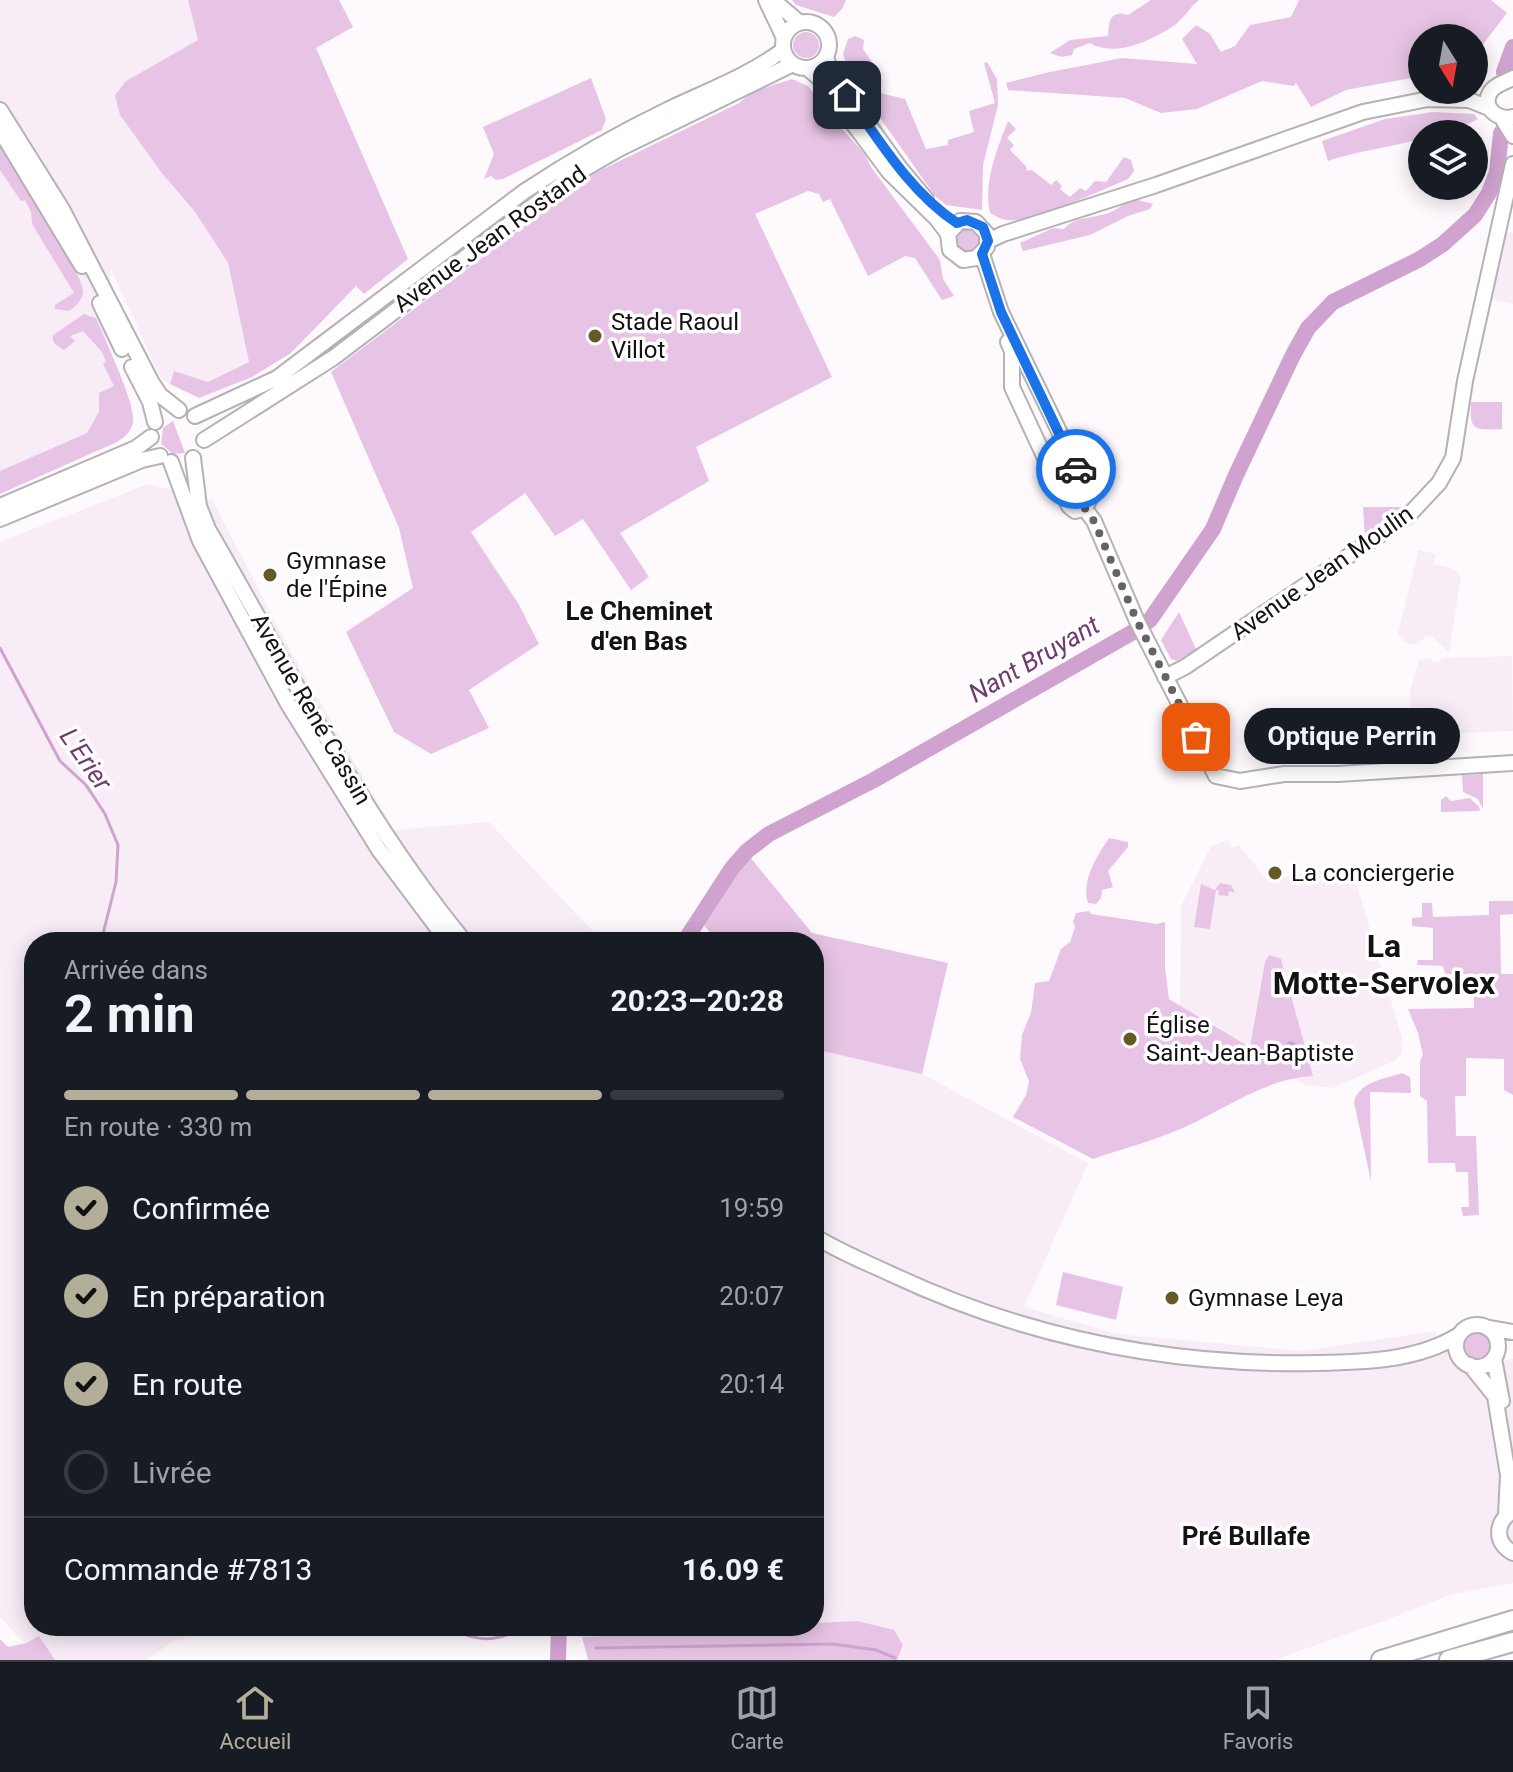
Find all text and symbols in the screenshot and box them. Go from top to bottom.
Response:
north arrow [1408,24,1488,104]
map controls [1408,24,1488,200]
pin [813,61,881,129]
icon: home [825,73,869,117]
button: layers [1408,120,1488,200]
street label: Avenue Jean Rostand [388,160,592,318]
place label: Stade Raoul Villot [611,308,739,364]
marker: Stade Raoul Villot [586,327,604,345]
courier [1036,429,1116,509]
icon: car [1054,447,1098,491]
street label: Avenue Jean Moulin [1226,500,1418,646]
place label: Gymnase de l'Épine [286,547,387,603]
marker: Gymnase de l'Épine [261,566,279,584]
district label: Le Cheminet d'en Bas [566,596,713,656]
street label: Avenue René Cassin [245,608,377,810]
water label: Nant Bruyant [963,609,1105,709]
pin [1162,703,1230,771]
callout: Optique Perrin [1244,709,1460,765]
icon: bag [1174,715,1218,759]
text: Optique Perrin [1267,721,1437,751]
water label: L'Erier [54,722,119,797]
place label: La conciergerie [1291,859,1454,887]
marker: La conciergerie [1266,864,1284,882]
district label: La Motte-Servolex [1273,927,1496,1002]
text: Arrivée dans [64,955,208,985]
text: 20:23–20:28 [610,983,784,1018]
text: 2 min [64,984,195,1045]
place label: Église Saint-Jean-Baptiste [1146,1011,1354,1067]
marker: Église Saint-Jean-Baptiste [1121,1030,1139,1048]
text: En route · 330 m [64,1112,252,1142]
icon: check [64,1186,108,1230]
text: Confirmée [132,1191,270,1226]
text: 19:59 [719,1193,784,1223]
icon: check [64,1274,108,1318]
text: En préparation [132,1279,326,1314]
text: 20:07 [719,1281,784,1311]
place label: Gymnase Leya [1188,1284,1344,1312]
marker: Gymnase Leya [1163,1289,1181,1307]
icon: check [64,1362,108,1406]
text: En route [132,1367,242,1402]
text: 20:14 [719,1369,784,1399]
text: Livrée [132,1455,212,1490]
district label: Pré Bullafe [1182,1521,1310,1551]
text: Commande #7813 [64,1552,312,1587]
text: 16.09 € [682,1552,784,1587]
tab: Accueil [220,1681,291,1754]
tab: Carte [730,1681,784,1754]
tab: Favoris [1223,1681,1293,1754]

